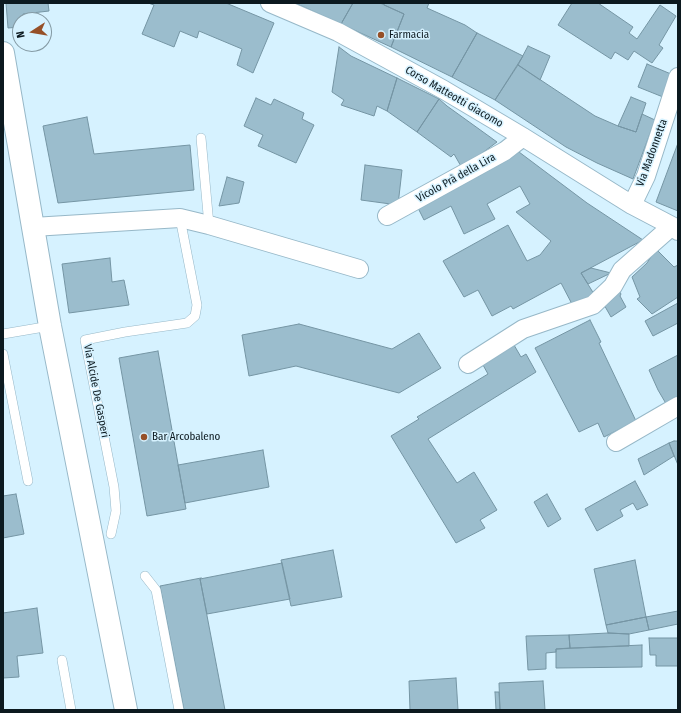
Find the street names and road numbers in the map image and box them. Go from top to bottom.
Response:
street label: Corso Matteotti Giacomo [403,64,505,130]
street label: Via Madonnetta [634,117,670,189]
street label: Vicolo Prà della Lira [414,151,498,205]
street label: Via Alcide De Gasperi [80,343,112,439]

